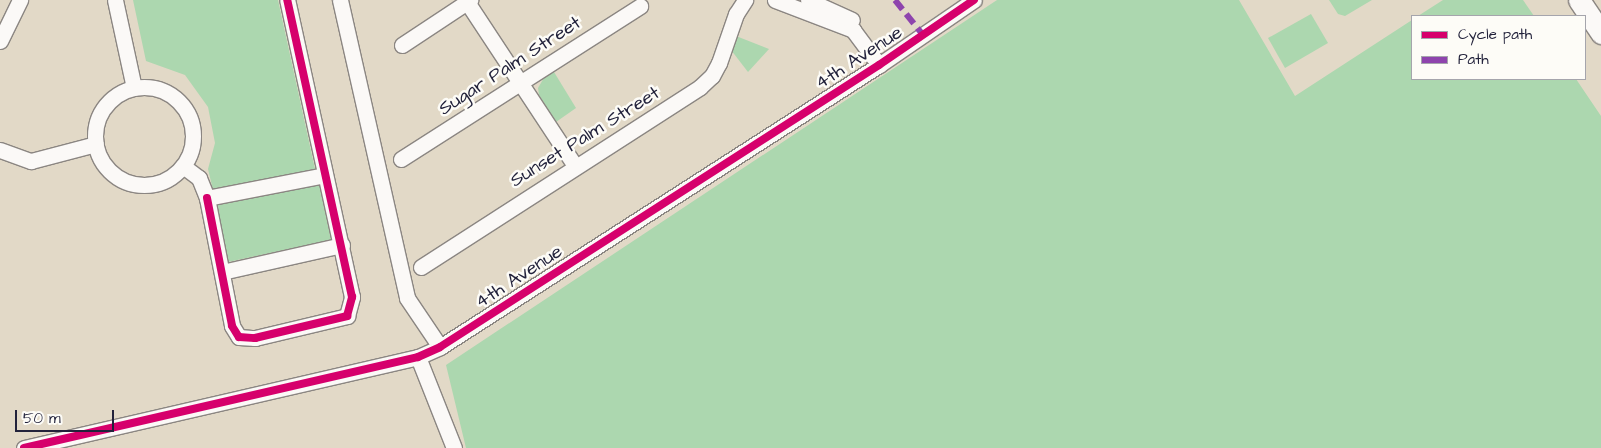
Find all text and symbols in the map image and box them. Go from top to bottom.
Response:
street label: Sugar Palm Street [435,11,585,121]
legend [1411,15,1586,80]
street label: 4th Avenue [811,21,907,95]
text: Cycle path [1458,24,1532,45]
text: Path [1458,49,1489,70]
street label: Sunset Palm Street [506,82,664,192]
street label: 4th Avenue [471,240,567,314]
scale bar [18,400,116,432]
text: 50 m [23,408,61,429]

